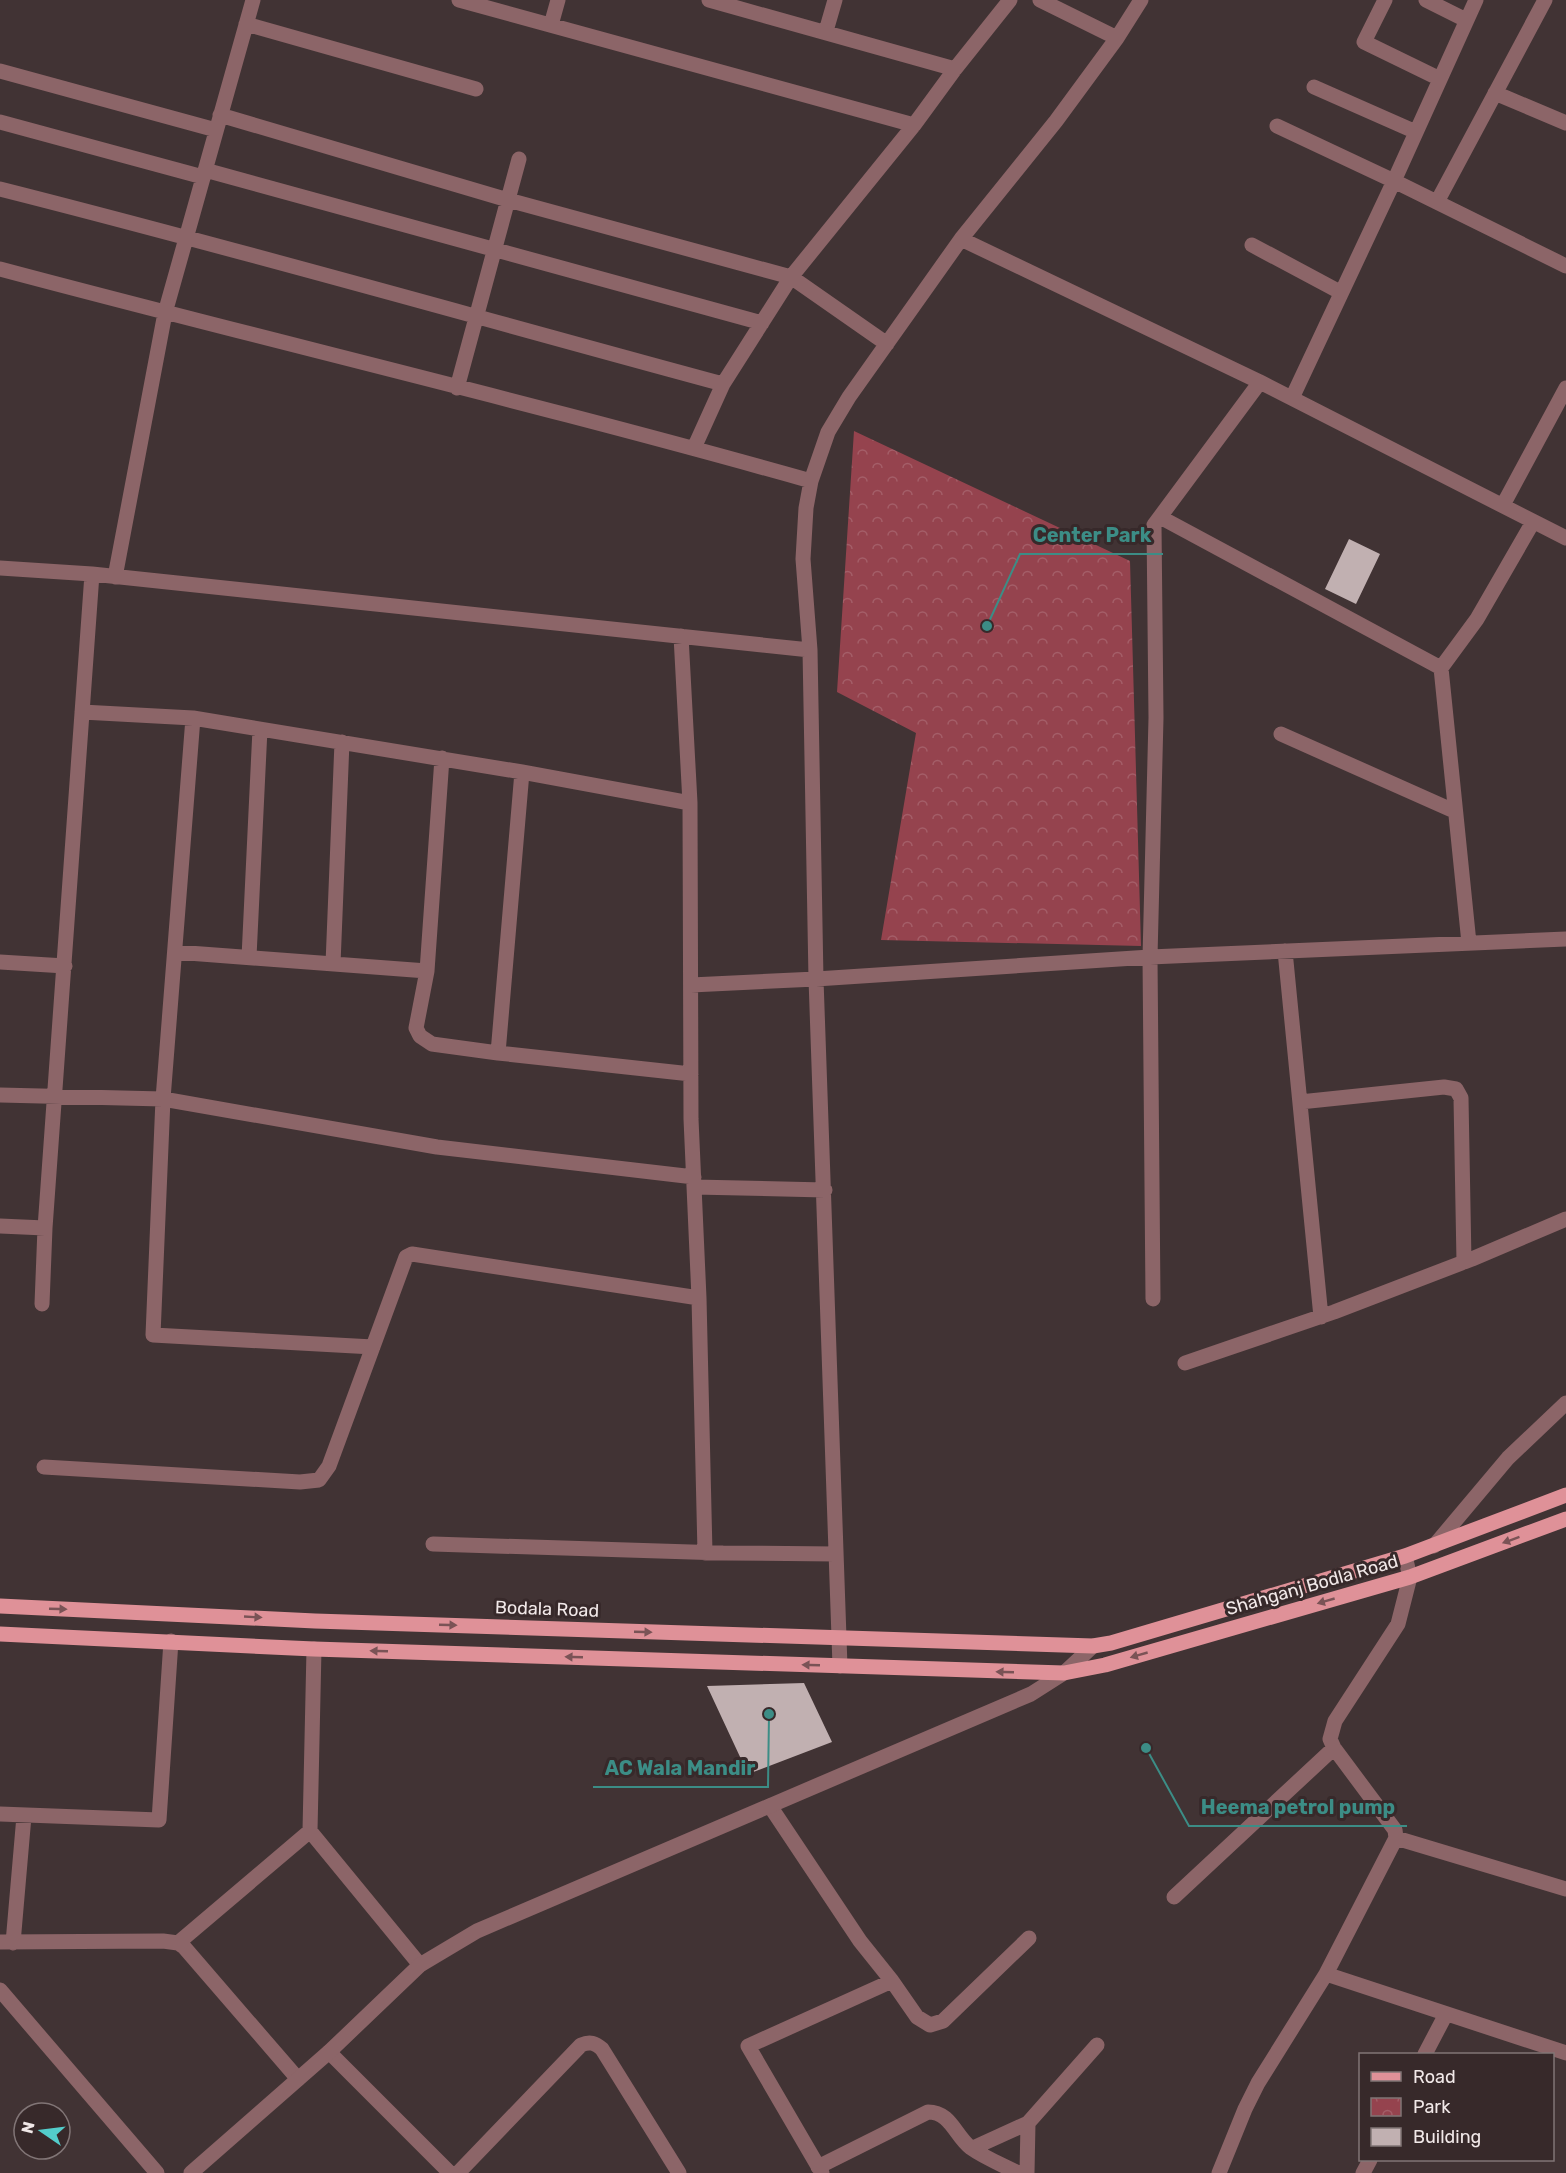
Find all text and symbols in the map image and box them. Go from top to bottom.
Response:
callout: Center Park [1020,516,1163,554]
text: Center Park [1033,523,1152,547]
one-way arrow [1502,1535,1520,1545]
street label: Shahganj Bodla Road [1223,1550,1401,1620]
street label: Bodala Road [494,1596,600,1622]
one-way arrow [1317,1597,1335,1606]
one-way arrow [49,1604,68,1613]
one-way arrow [244,1613,263,1622]
one-way arrow [439,1621,458,1630]
one-way arrow [633,1627,652,1636]
one-way arrow [369,1646,388,1655]
one-way arrow [1130,1651,1148,1661]
one-way arrow [564,1652,583,1662]
one-way arrow [801,1660,820,1669]
one-way arrow [996,1667,1015,1676]
callout: AC Wala Mandir [593,1749,768,1787]
text: AC Wala Mandir [605,1756,755,1780]
callout: Heema petrol pump [1189,1788,1407,1826]
text: Heema petrol pump [1201,1795,1395,1819]
legend [1359,2053,1554,2161]
text: Road [1413,2066,1456,2088]
text: Park [1413,2096,1451,2118]
north arrow [12,2101,72,2161]
text: N [17,2120,39,2135]
text: Building [1413,2126,1481,2148]

